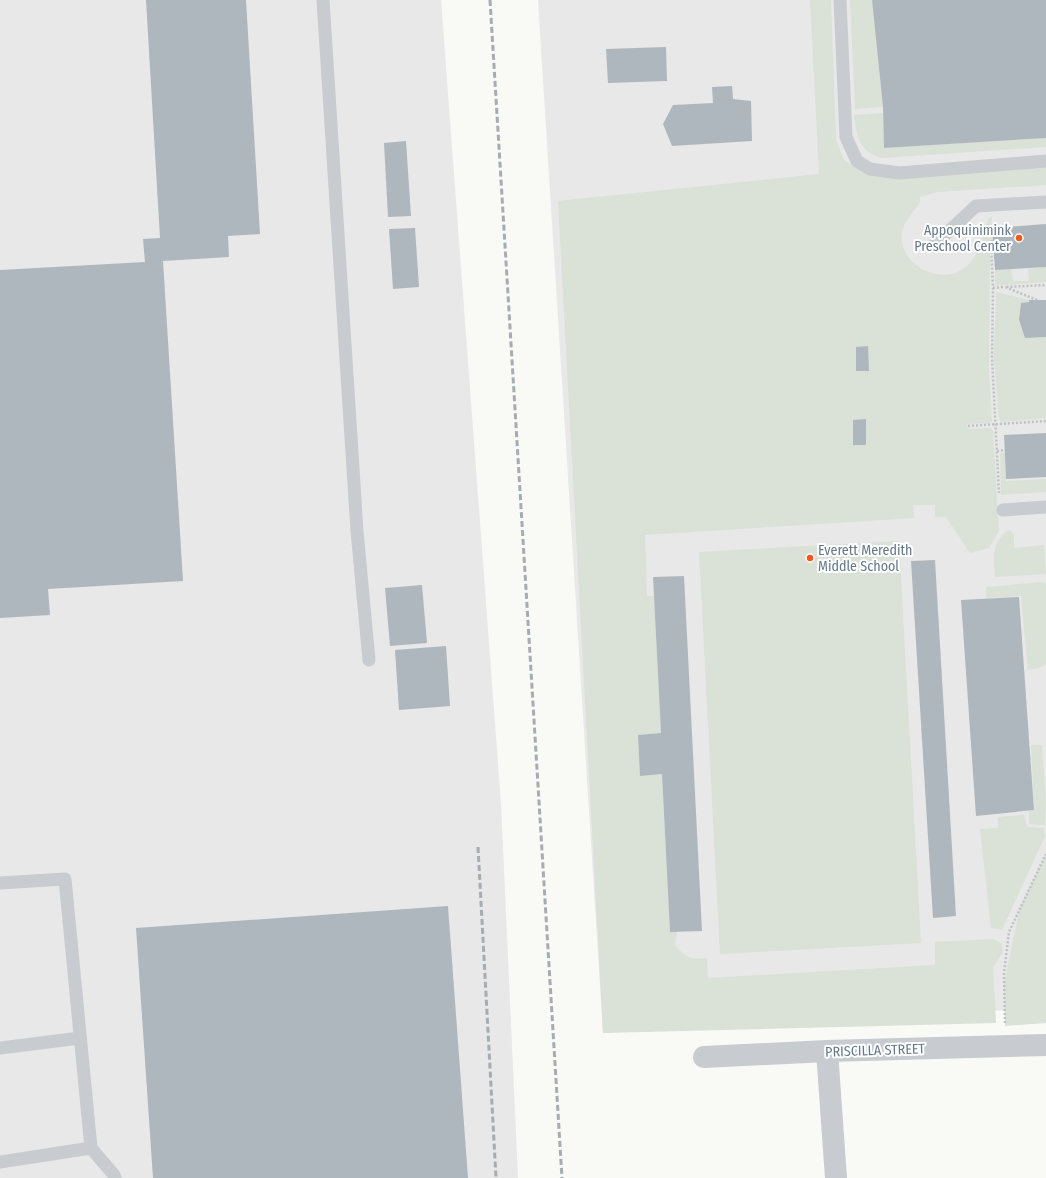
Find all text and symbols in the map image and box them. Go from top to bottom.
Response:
place label: Appoquinimink Preschool Center [914,222,1011,255]
marker: Appoquinimink Preschool Center [1014,233,1024,243]
place label: Everett Meredith Middle School [818,542,913,575]
marker: Everett Meredith Middle School [805,553,815,563]
street label: PRISCILLA STREET [825,1040,926,1061]

